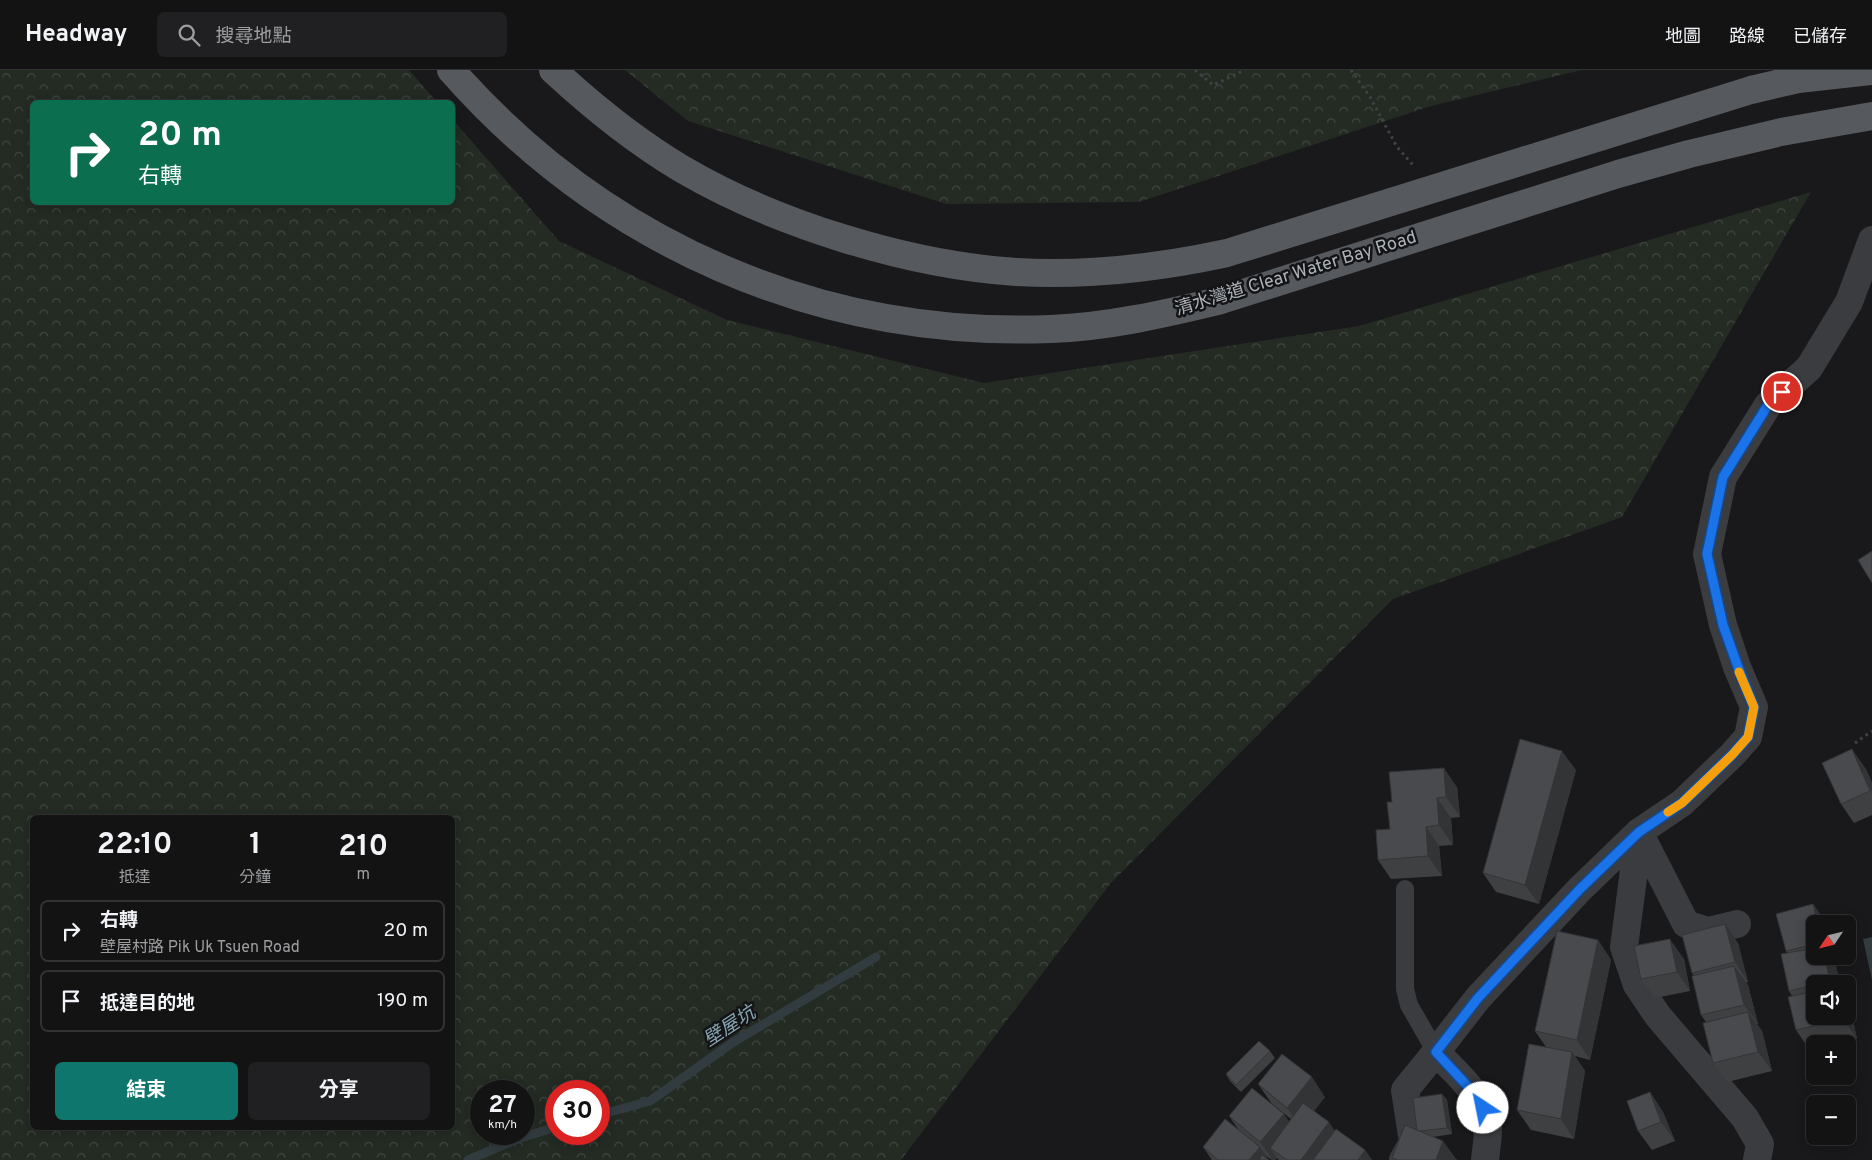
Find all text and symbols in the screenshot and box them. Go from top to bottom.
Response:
search box [157,12,507,57]
text: Headway [25,20,127,50]
icon: search [175,21,203,49]
text: 搜尋地點 [215,25,291,49]
text: 地圖 [1665,26,1701,49]
text: 路線 [1729,26,1765,49]
text: 已儲存 [1793,26,1847,49]
text: 20 m [138,114,222,158]
icon: right [55,120,120,185]
text: 右轉 [138,164,182,191]
street label: 清水灣道 Clear Water Bay Road [1173,226,1419,322]
pin [1761,371,1803,413]
icon: arrive [1768,378,1796,406]
text: 22:10 [97,827,173,864]
text: 1 [249,827,261,864]
text: 210 [338,829,388,866]
text: m [356,865,370,885]
text: 抵達 [119,868,151,888]
text: 分鐘 [239,868,271,888]
text: 右轉 [100,909,138,933]
north arrow [1806,915,1856,965]
map controls [1806,915,1856,1145]
icon: right [57,917,85,945]
text: 20 m [384,919,428,943]
text: 壁屋村路 Pik Uk Tsuen Road [100,938,300,958]
button: sound [1806,975,1856,1025]
icon: arrive [57,987,85,1015]
text: 190 m [377,989,428,1013]
text: 抵達目的地 [100,992,195,1016]
water label: 壁屋坑 [700,1000,763,1053]
button: + [1806,1035,1856,1085]
button: 結束 [55,1062,238,1120]
button: 分享 [248,1062,430,1120]
speed limit sign: 30 [545,1080,610,1145]
position arrow [1456,1081,1508,1133]
text: 27 [488,1090,517,1122]
button: − [1806,1095,1856,1145]
text: km/h [488,1117,517,1133]

